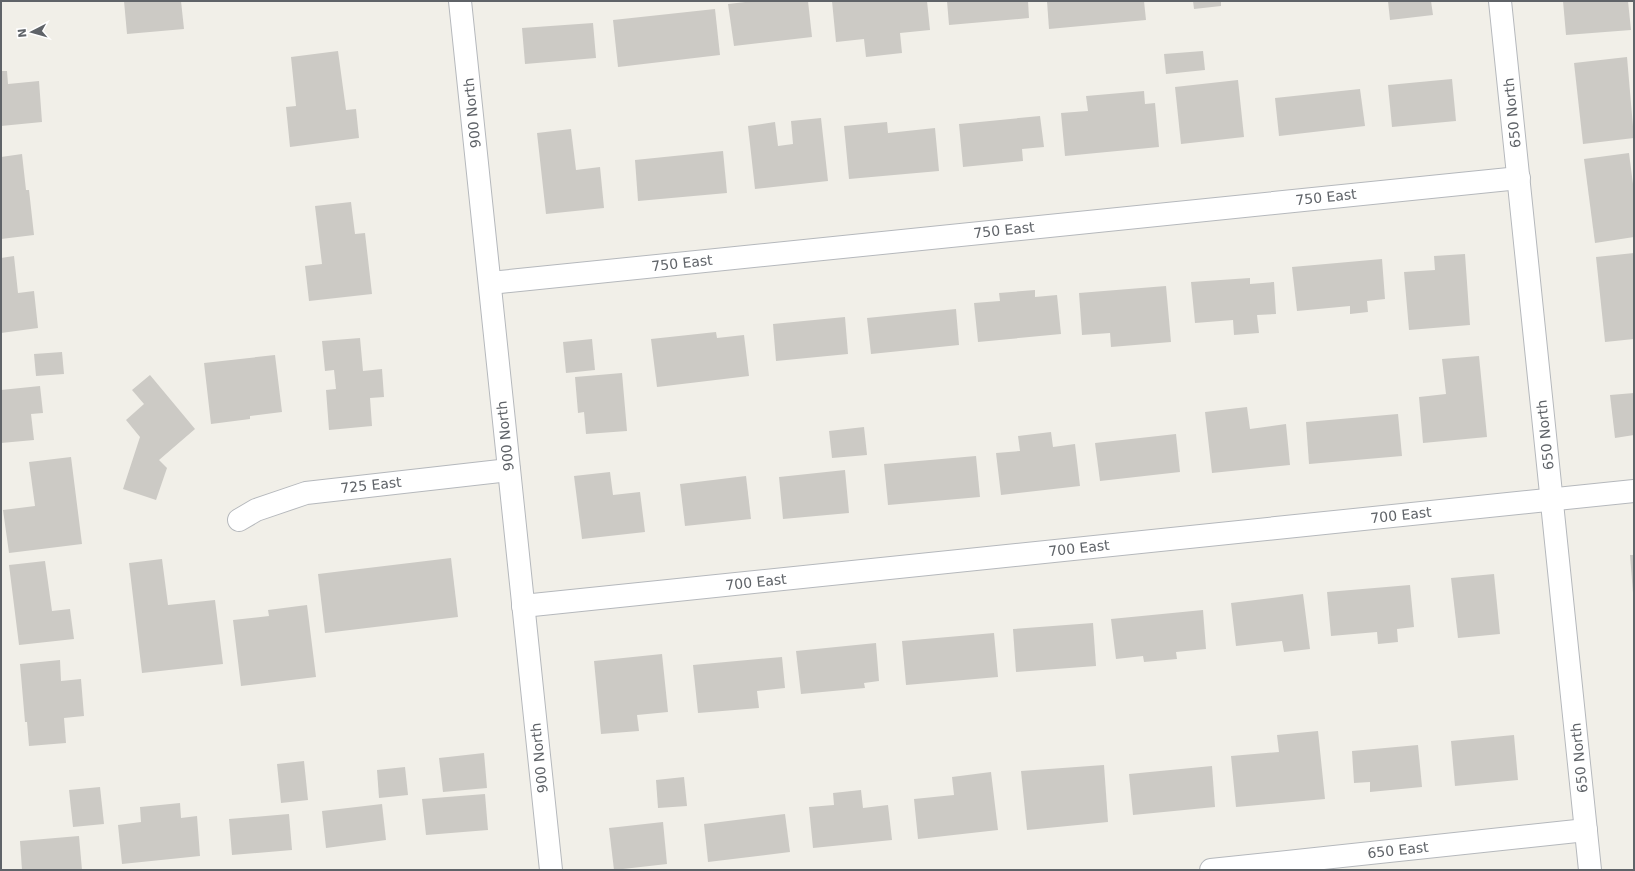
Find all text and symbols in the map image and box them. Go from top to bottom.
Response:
north arrow [12,12,52,52]
text: N [16,28,29,38]
street label: 900 North [460,77,484,149]
street label: 650 North [1500,77,1524,149]
street label: 750 East [1295,186,1358,208]
street label: 750 East [973,219,1036,241]
street label: 750 East [651,252,714,274]
street label: 650 North [1533,399,1557,471]
street label: 900 North [493,400,517,472]
street label: 725 East [340,474,403,496]
street label: 700 East [1370,504,1433,526]
street label: 700 East [1048,537,1111,559]
street label: 700 East [725,571,788,593]
street label: 900 North [527,722,551,794]
street label: 650 North [1567,722,1591,794]
street label: 650 East [1367,839,1430,861]

